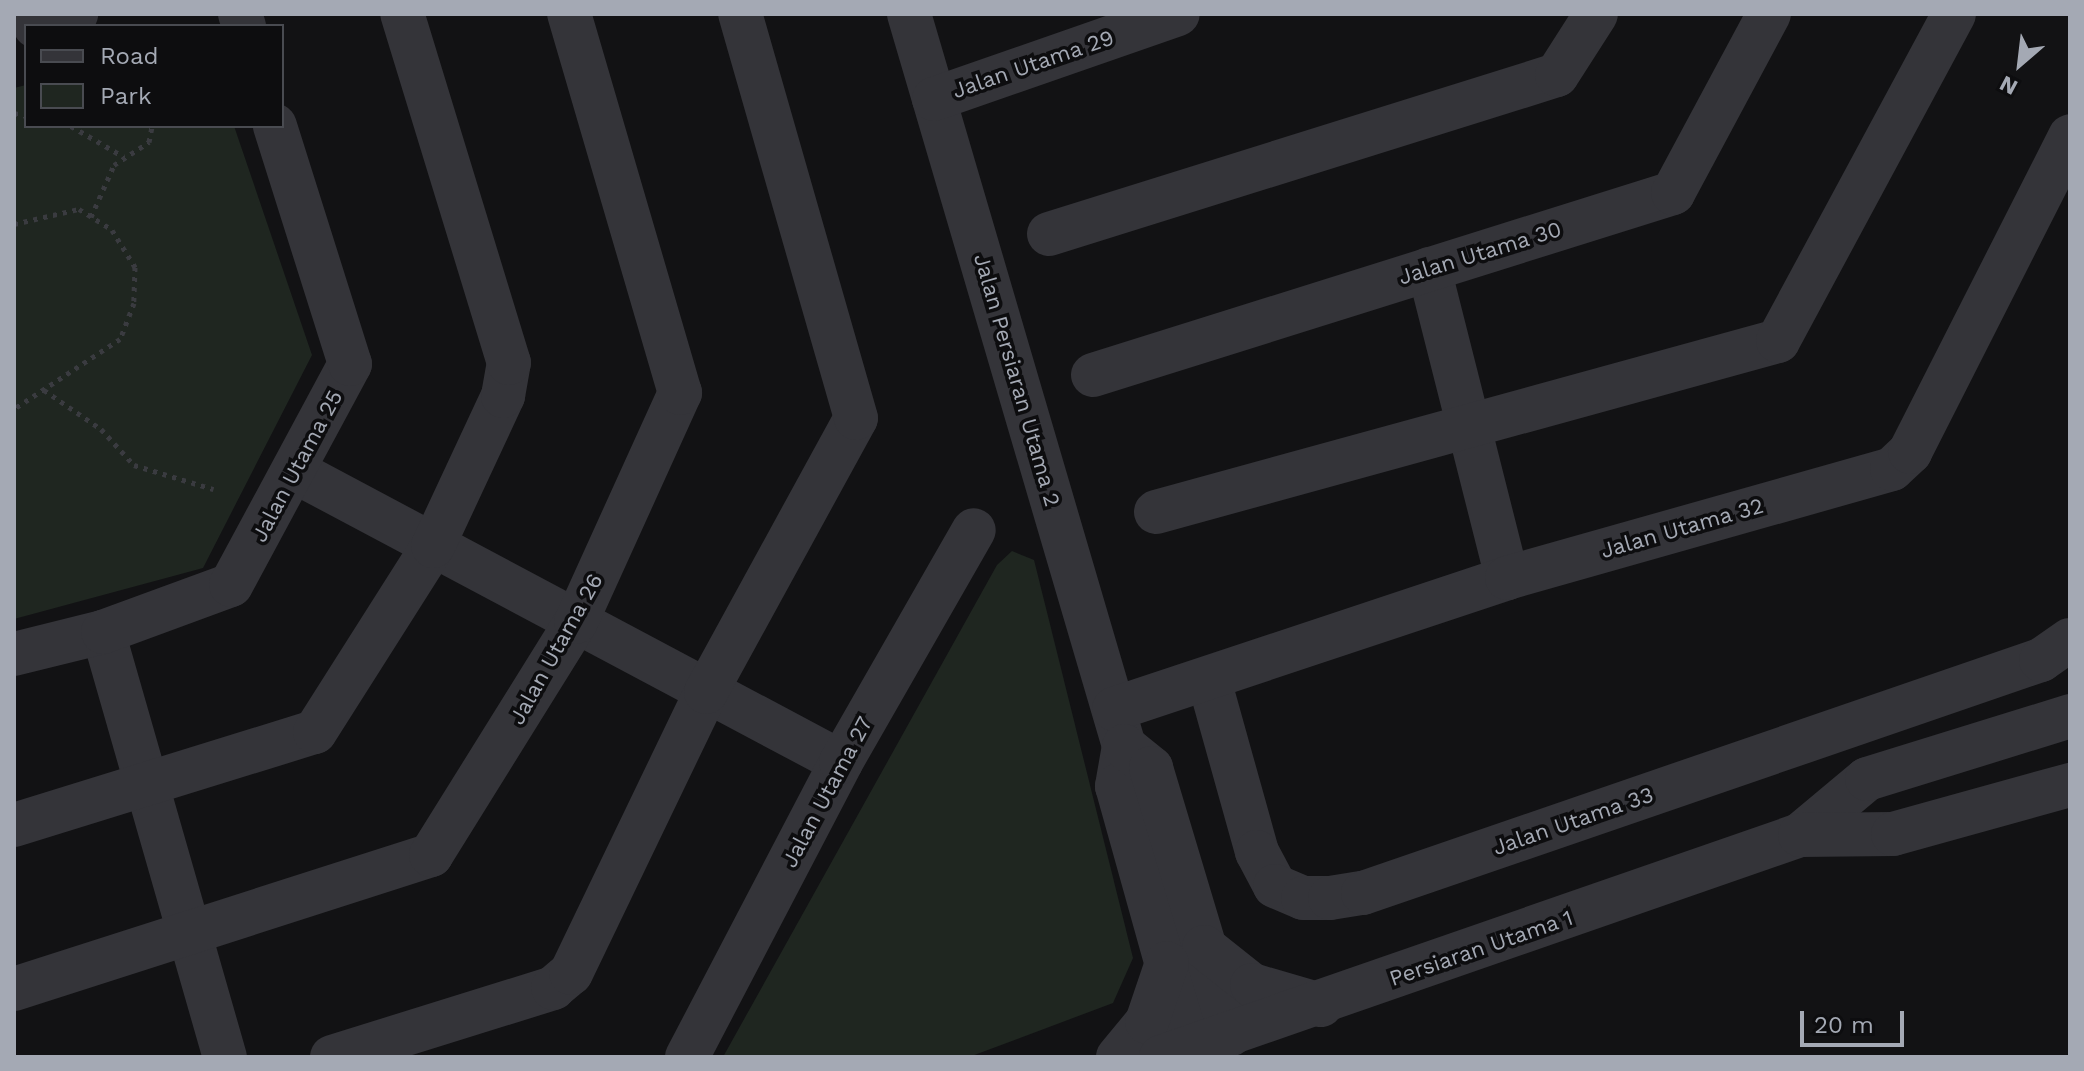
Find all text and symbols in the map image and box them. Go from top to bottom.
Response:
legend [24,24,284,128]
street label: Jalan Utama 29 [949,24,1117,104]
north arrow [1980,24,2060,104]
text: Road [100,42,159,70]
text: N [1995,71,2022,100]
text: Park [100,82,152,110]
street label: Jalan Utama 30 [1395,216,1565,290]
street label: Jalan Persiaran Utama 2 [968,250,1066,510]
street label: Jalan Utama 25 [246,385,348,547]
street label: Jalan Utama 32 [1597,492,1767,564]
street label: Jalan Utama 26 [503,569,609,729]
street label: Jalan Utama 27 [776,712,878,872]
street label: Jalan Utama 33 [1489,781,1657,861]
street label: Persiaran Utama 1 [1385,904,1577,992]
scale bar [1804,995,1908,1045]
text: 20 m [1814,1011,1874,1039]

